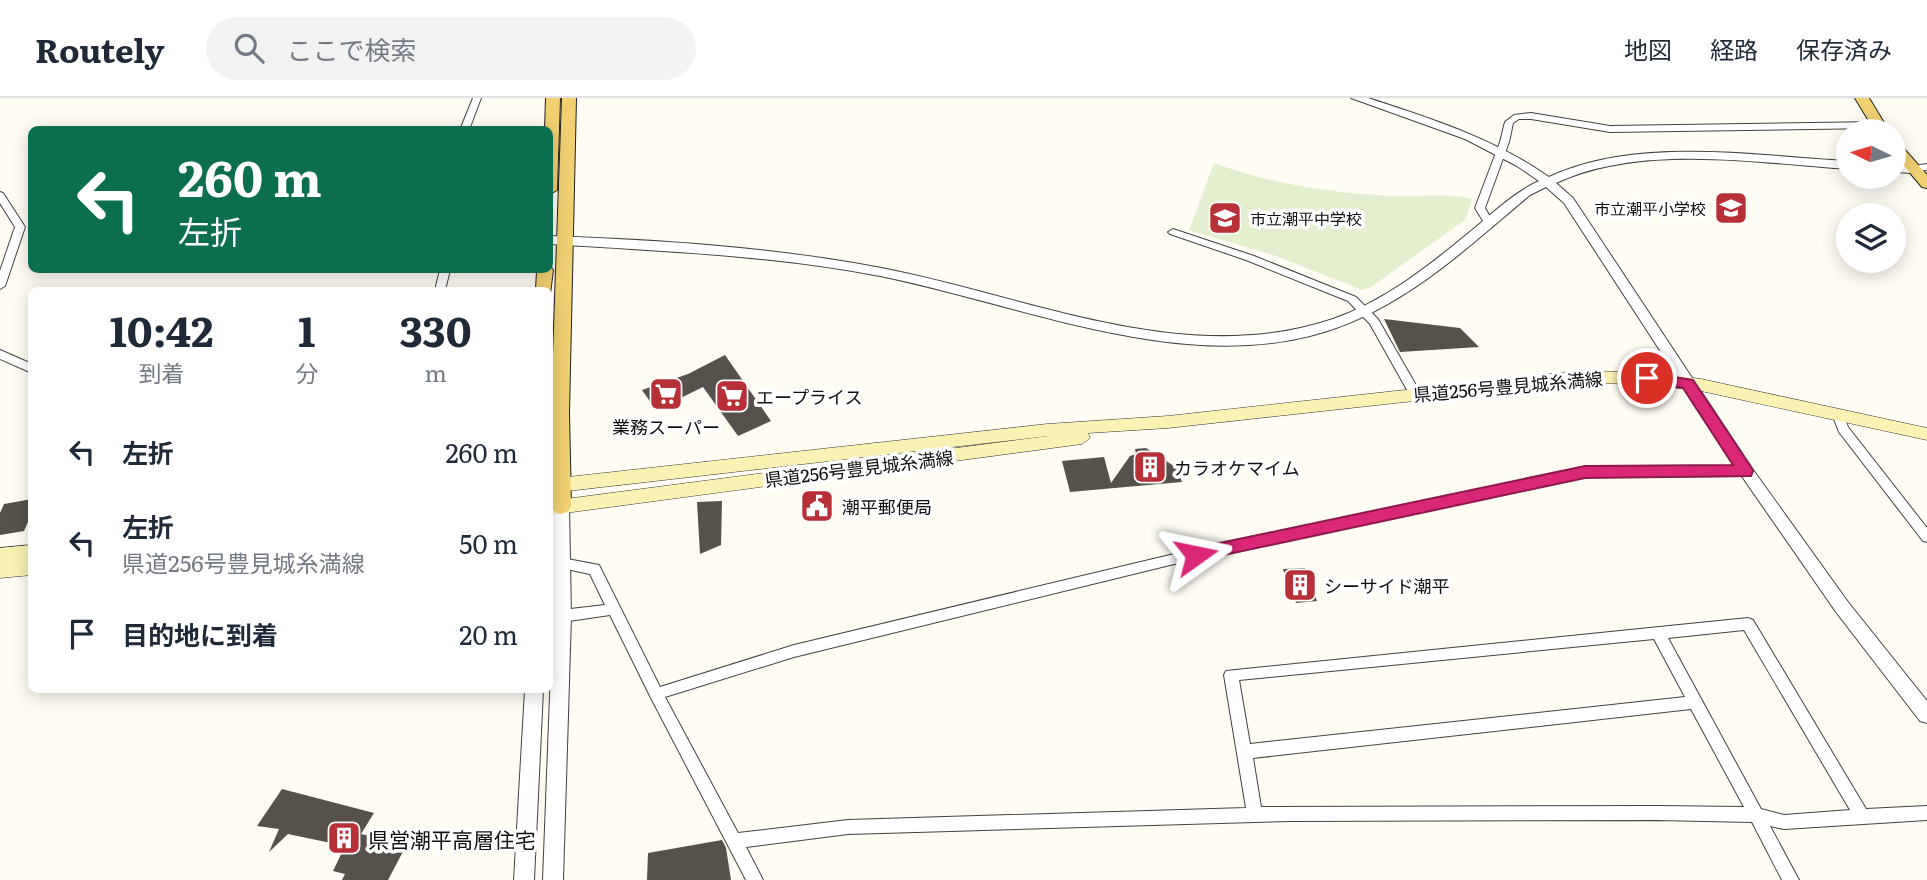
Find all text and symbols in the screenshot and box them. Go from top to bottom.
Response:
search box [206,17,696,80]
text: Routely [35,24,164,73]
icon: search [230,29,268,67]
text: ここで検索 [286,29,416,68]
text: 地図 [1624,31,1672,66]
text: 経路 [1710,31,1758,66]
text: 保存済み [1796,31,1892,66]
north arrow [1836,119,1906,189]
map controls [1836,119,1906,273]
text: 260 m [178,139,322,212]
icon: left [63,154,154,245]
school or university icon: 市立潮平小学校 [1712,189,1750,227]
place label: 市立潮平小学校 [1594,196,1706,220]
school or university icon: 市立潮平中学校 [1206,199,1244,237]
button: layers [1836,203,1906,273]
text: 左折 [178,206,242,254]
place label: 市立潮平中学校 [1250,206,1362,230]
text: 10:42 [109,298,214,360]
text: 1 [298,298,315,360]
text: 330 [400,298,472,360]
pin [1617,348,1677,408]
text: 到着 [139,355,185,389]
text: 分 [295,355,318,389]
text: m [424,355,447,389]
icon: arrive [1628,359,1666,397]
street label: 県道256号豊見城糸満線 [1412,364,1604,408]
supermarket icon: 業務スーパー [647,375,685,413]
supermarket icon: エープライス [713,377,751,415]
place label: エープライス [756,383,862,410]
place label: 業務スーパー [612,413,720,440]
text: 左折 [122,432,174,471]
text: 260 m [445,432,518,471]
icon: left [63,433,101,471]
street label: 県道256号豊見城糸満線 [763,443,955,493]
building icon: カラオケマイム [1131,448,1169,486]
place label: カラオケマイム [1174,454,1300,481]
public building icon: 潮平郵便局 [798,487,836,525]
place label: 潮平郵便局 [842,493,932,520]
text: 左折 [122,506,174,545]
position arrow [1159,518,1233,592]
text: 50 m [459,523,518,562]
icon: left [63,524,101,562]
text: 県道256号豊見城糸満線 [122,545,365,579]
building icon: シーサイド潮平 [1281,566,1319,604]
place label: シーサイド潮平 [1324,572,1450,599]
text: 目的地に到着 [122,614,278,653]
text: 20 m [459,614,518,653]
icon: arrive [63,615,101,653]
building icon: 県営潮平高層住宅 [325,819,363,857]
place label: 県営潮平高層住宅 [368,823,536,854]

